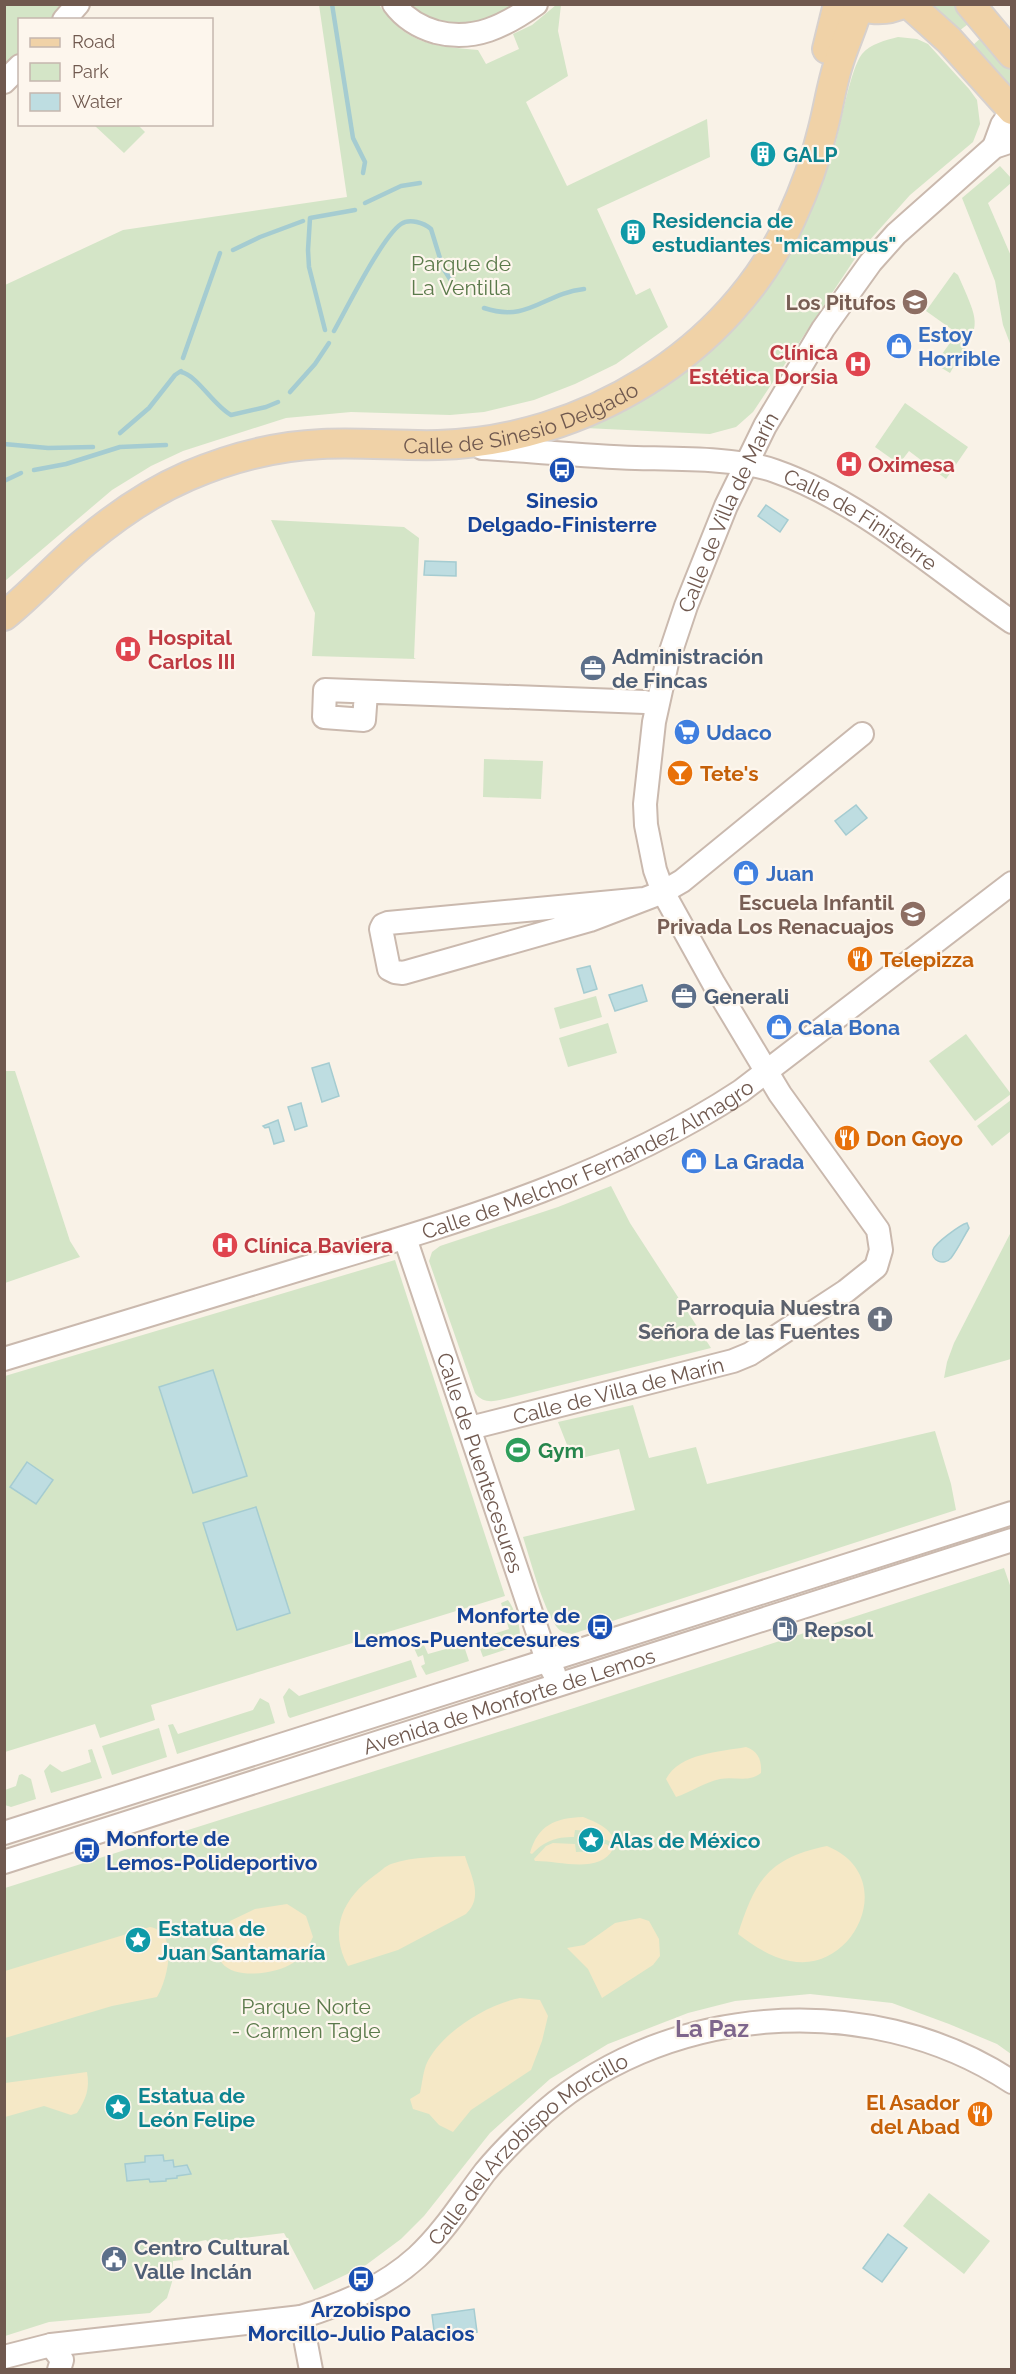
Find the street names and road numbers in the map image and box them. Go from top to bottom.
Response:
street label: Calle de Sinesio Delgado [403,376,642,458]
street label: Calle de Villa de Marín [672,407,783,616]
street label: Calle de Finisterre [780,463,942,576]
street label: Calle de Melchor Fernández Almagro [419,1074,758,1244]
street label: Calle de Puentecesures [432,1349,529,1576]
street label: Calle de Villa de Marín [510,1351,726,1429]
street label: Avenida de Monforte de Lemos [360,1642,658,1759]
street label: Calle del Arzobispo Morcillo [422,2047,632,2250]

